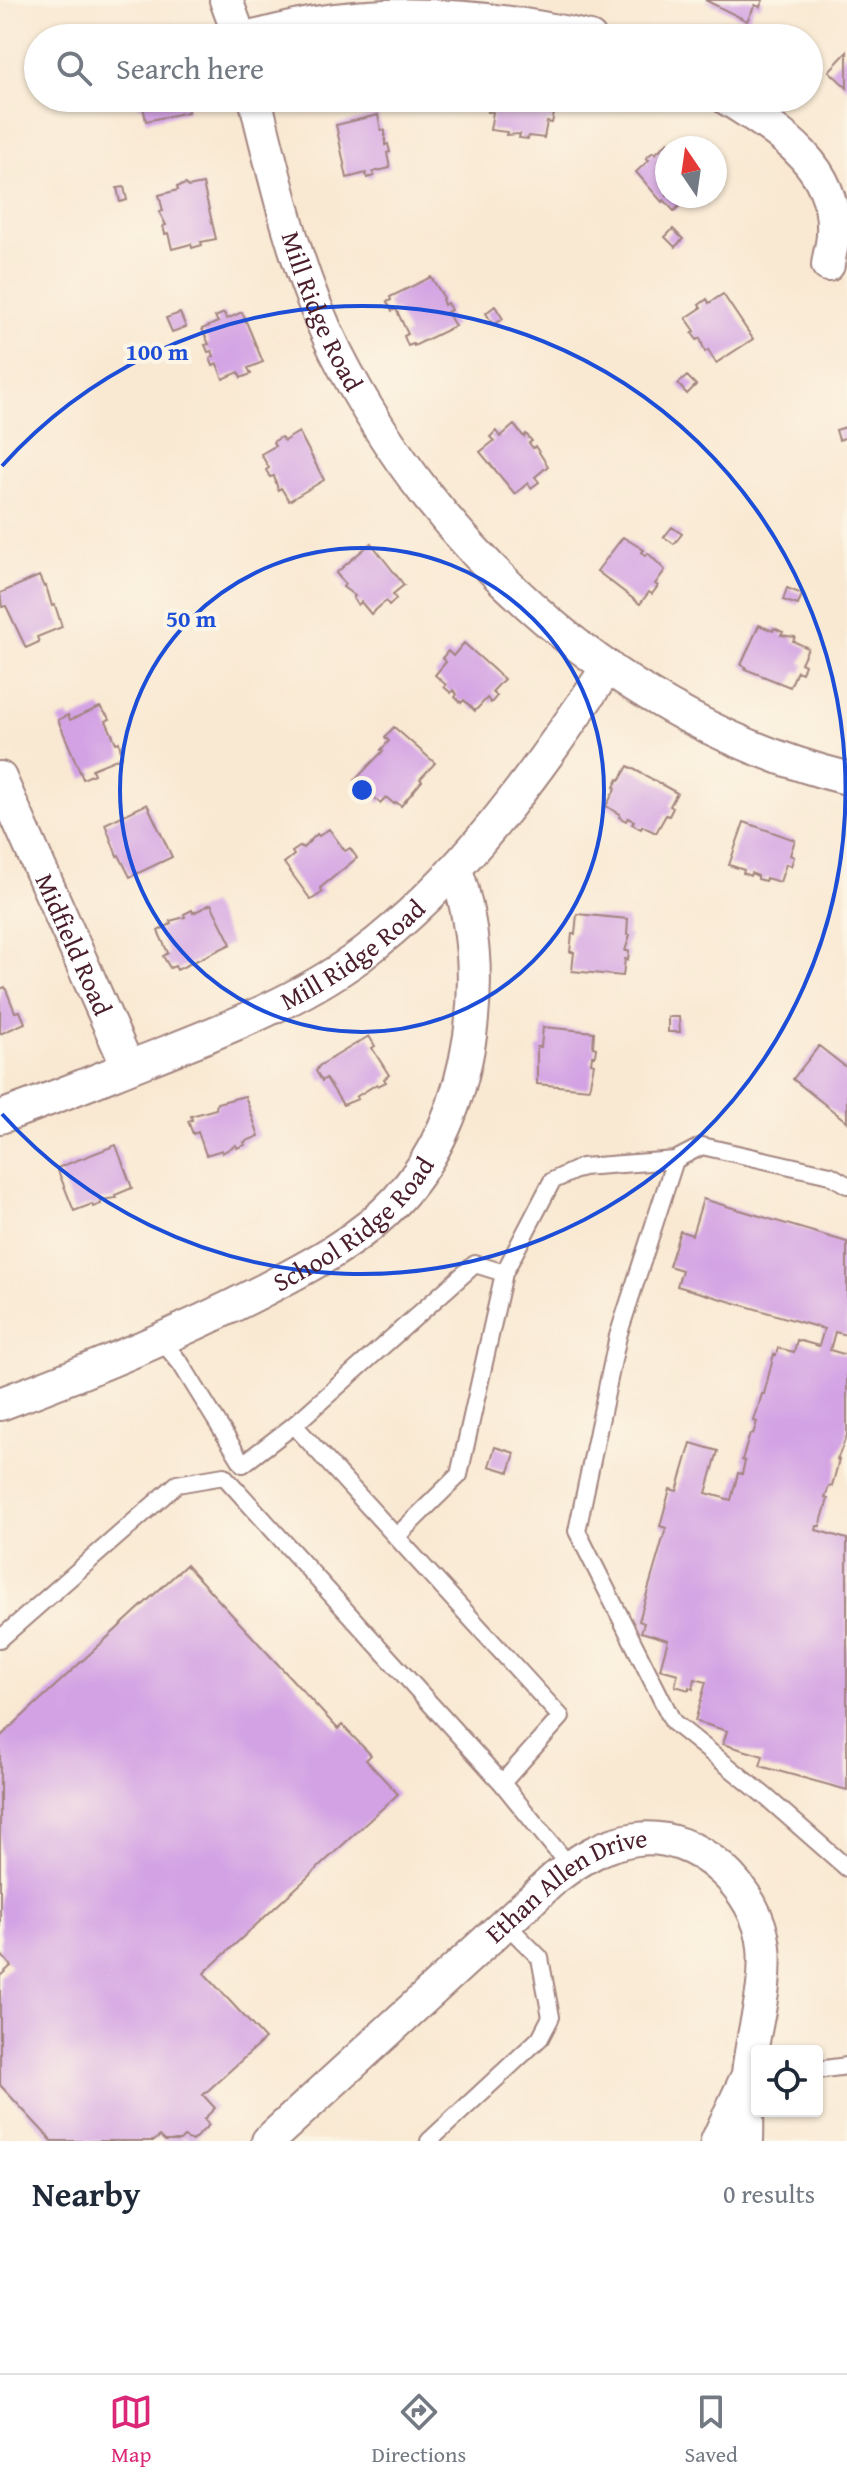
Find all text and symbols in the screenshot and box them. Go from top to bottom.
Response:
search box [24,24,823,112]
icon: search [52,46,96,90]
text: Search here [116,46,264,90]
north arrow [655,136,727,208]
street label: Mill Ridge Road [272,226,373,398]
text: 100 m [125,334,189,369]
text: 50 m [166,601,217,636]
centre of rings [348,776,376,804]
street label: Midfield Road [26,867,123,1022]
street label: Mill Ridge Road [273,889,434,1020]
street label: School Ridge Road [266,1149,443,1301]
street label: Ethan Allen Drive [476,1818,649,1952]
map controls [751,2045,823,2117]
button: locate [751,2045,823,2117]
text: Nearby [32,2169,141,2218]
text: 0 results [723,2174,815,2213]
tab: Map [109,2390,153,2470]
tab: Directions [372,2390,466,2470]
tab: Saved [685,2390,738,2470]

